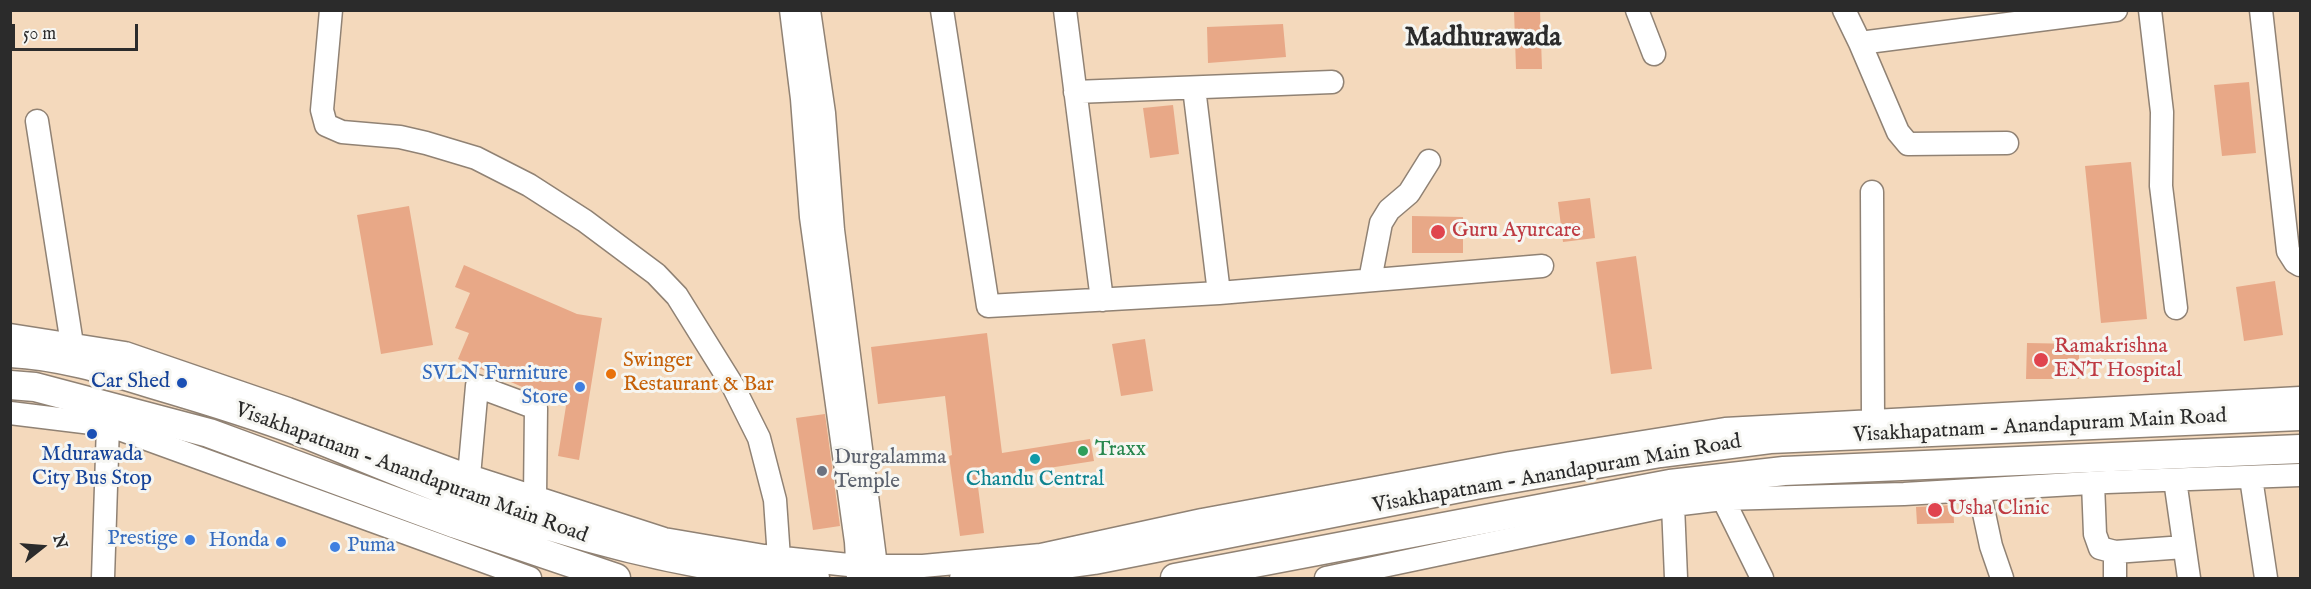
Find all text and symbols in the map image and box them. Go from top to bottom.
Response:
scale bar [15,12,141,50]
text: 50 m [23,23,56,46]
district label: Madhurawada [1405,23,1561,55]
place label: Guru Ayurcare [1452,219,1581,245]
marker: Guru Ayurcare [1429,223,1447,241]
place label: Ramakrishna ENT Hospital [2054,335,2182,385]
place label: Swinger Restaurant & Bar [623,349,774,399]
marker: Ramakrishna ENT Hospital [2032,351,2050,369]
place label: SVLN Furniture Store [422,362,568,412]
marker: Swinger Restaurant & Bar [604,367,618,381]
place label: Car Shed [91,370,170,396]
marker: Car Shed [175,376,189,390]
marker: SVLN Furniture Store [573,380,587,394]
street label: Visakhapatnam - Anandapuram Main Road [231,398,591,550]
street label: Visakhapatnam - Anandapuram Main Road [1853,405,2227,449]
marker: Mdurawada City Bus Stop [85,427,99,441]
street label: Visakhapatnam - Anandapuram Main Road [1371,430,1743,520]
place label: Traxx [1095,438,1146,464]
place label: Mdurawada City Bus Stop [32,443,152,493]
marker: Traxx [1076,444,1090,458]
place label: Durgalamma Temple [834,446,946,496]
marker: Chandu Central [1028,452,1042,466]
marker: Durgalamma Temple [815,464,829,478]
place label: Chandu Central [966,468,1104,494]
place label: Usha Clinic [1948,497,2050,523]
marker: Usha Clinic [1926,501,1944,519]
north arrow [12,517,72,577]
place label: Prestige [107,527,178,553]
place label: Honda [209,529,269,555]
text: N [48,532,71,551]
marker: Prestige [183,533,197,547]
place label: Puma [347,534,395,560]
marker: Honda [274,535,288,549]
marker: Puma [328,540,342,554]

